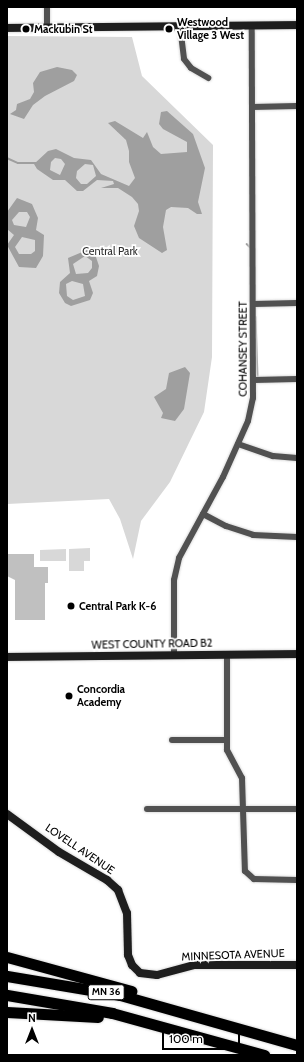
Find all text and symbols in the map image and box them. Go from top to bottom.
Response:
place label: Westwood Village 3 West [177,16,244,42]
place label: Mackubin St [34,22,92,36]
marker: Mackubin St [21,24,31,34]
marker: Westwood Village 3 West [164,24,174,34]
park label: Central Park [82,244,138,258]
street label: COHANSEY STREET [236,301,250,397]
place label: Central Park K-6 [79,599,156,613]
marker: Central Park K-6 [66,601,76,611]
street label: WEST COUNTY ROAD B2 [91,636,213,652]
place label: Concordia Academy [77,683,125,709]
marker: Concordia Academy [64,691,74,701]
street label: LOVELL AVENUE [43,821,117,877]
street label: MINNESOTA AVENUE [181,947,285,963]
road number: MN 36 [87,984,125,1000]
north arrow [12,1010,52,1050]
text: N [28,1011,36,1025]
scale bar [164,1024,242,1050]
text: 100 m [169,1031,203,1046]

